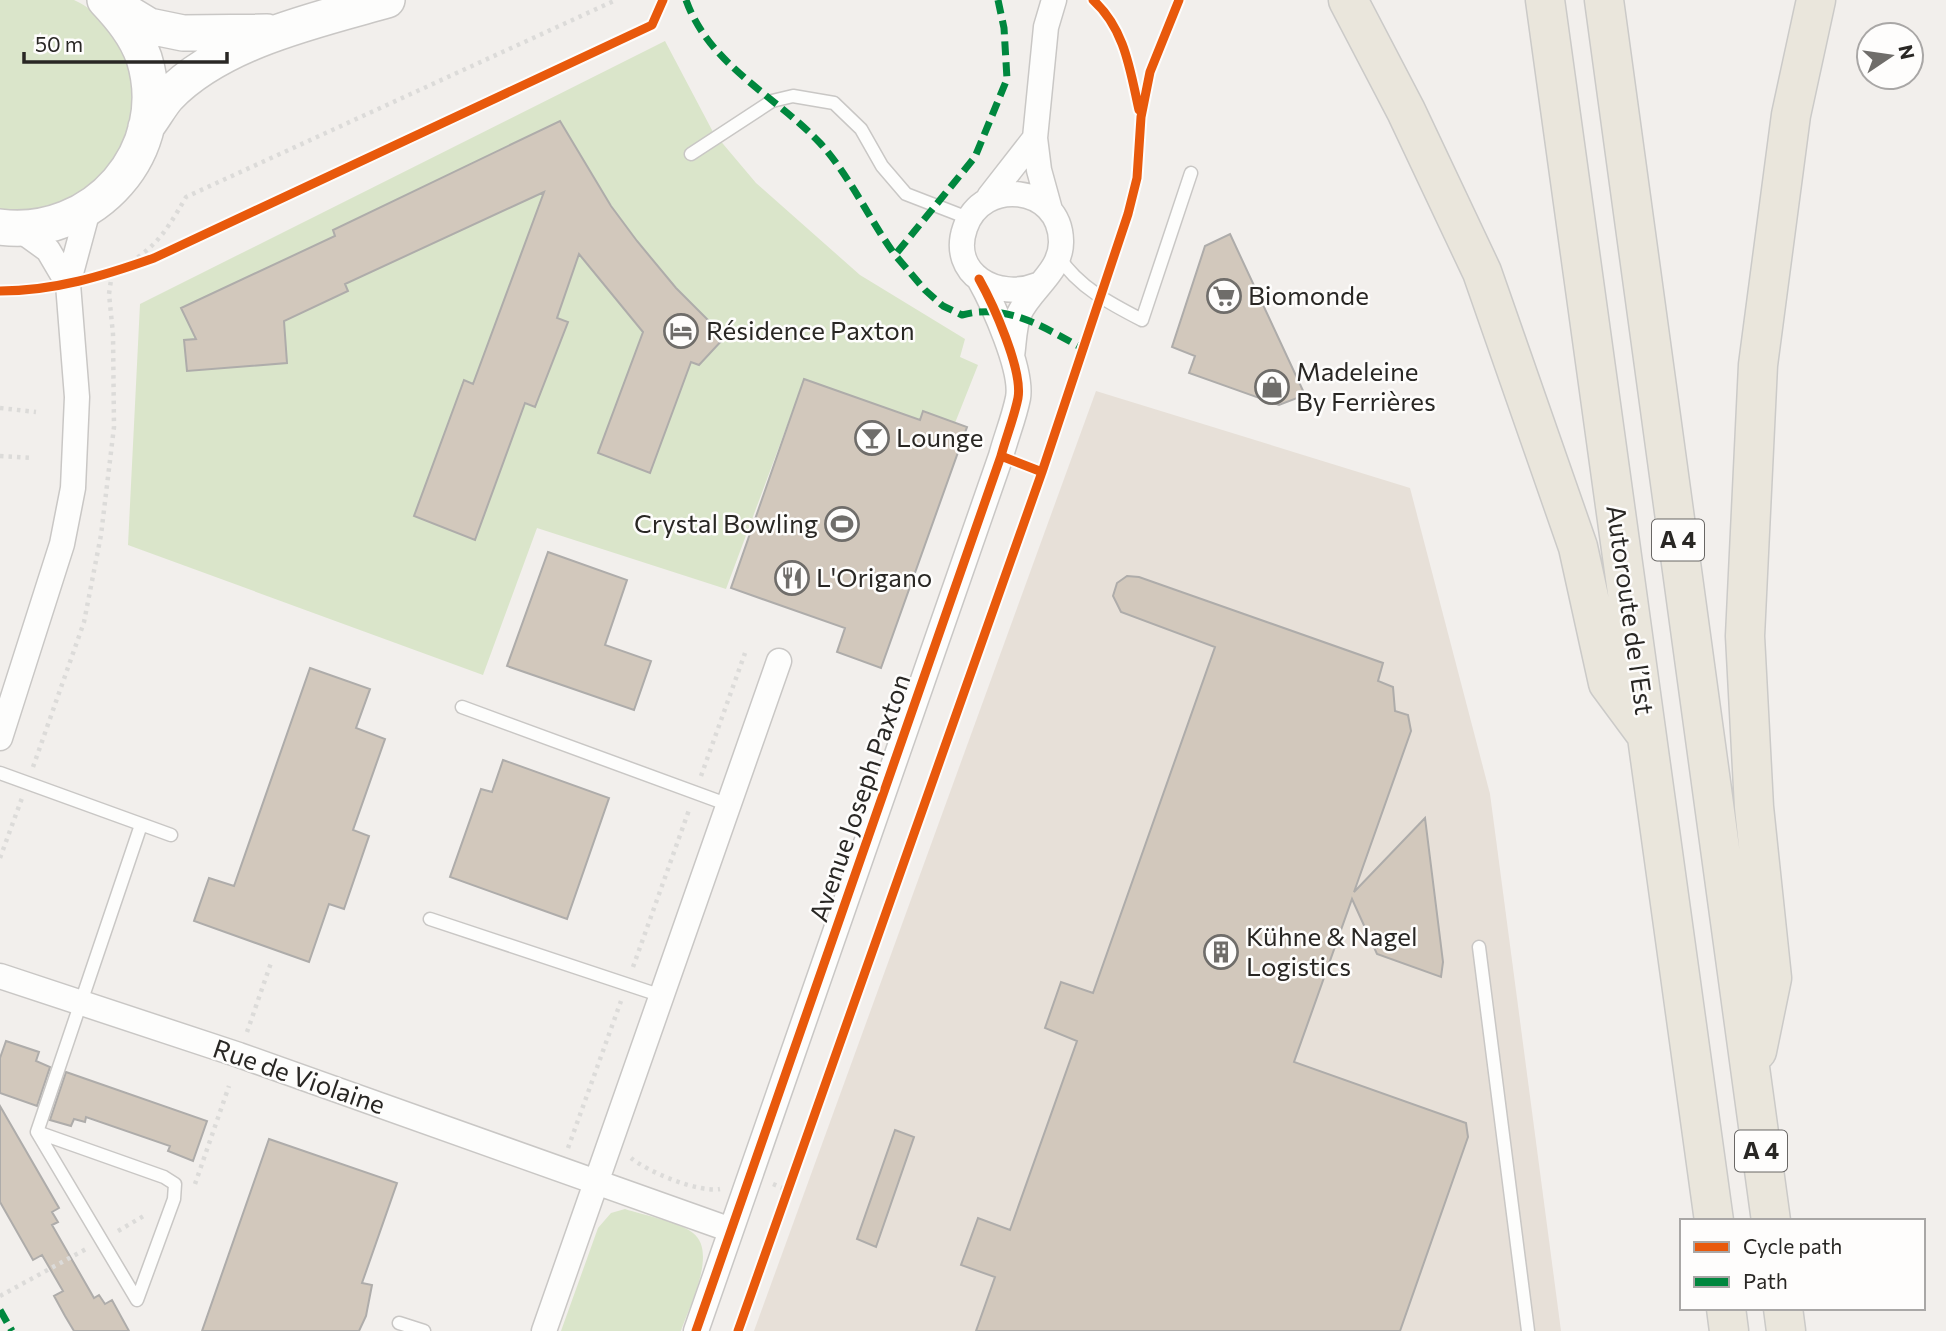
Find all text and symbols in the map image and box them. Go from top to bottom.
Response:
scale bar [24,21,228,65]
north arrow [1855,21,1925,91]
text: 50 m [35,31,83,56]
text: N [1894,43,1920,62]
supermarket icon: Biomonde [1205,277,1243,315]
place label: Biomonde [1248,279,1369,310]
hotel icon: Résidence Paxton [662,312,700,350]
place label: Résidence Paxton [706,314,915,345]
place label: Madeleine By Ferrières [1296,355,1436,416]
shop icon: Madeleine By Ferrières [1253,368,1291,406]
bar icon: Lounge [853,419,891,457]
place label: Lounge [896,421,983,452]
street label: Autoroute de l’Est [1601,503,1662,717]
sports icon: Crystal Bowling [823,505,861,543]
place label: Crystal Bowling [634,507,818,538]
road number: A 4 [1652,520,1704,560]
restaurant icon: L'Origano [773,559,811,597]
place label: L'Origano [816,561,932,592]
street label: Avenue Joseph Paxton [802,670,916,925]
place label: Kühne & Nagel Logistics [1246,920,1418,981]
building icon: Kühne & Nagel Logistics [1202,933,1240,971]
street label: Rue de Violaine [209,1032,390,1120]
road number: A 4 [1735,1130,1787,1171]
legend [1680,1219,1925,1310]
text: Cycle path [1743,1233,1842,1258]
text: Path [1743,1268,1788,1293]

